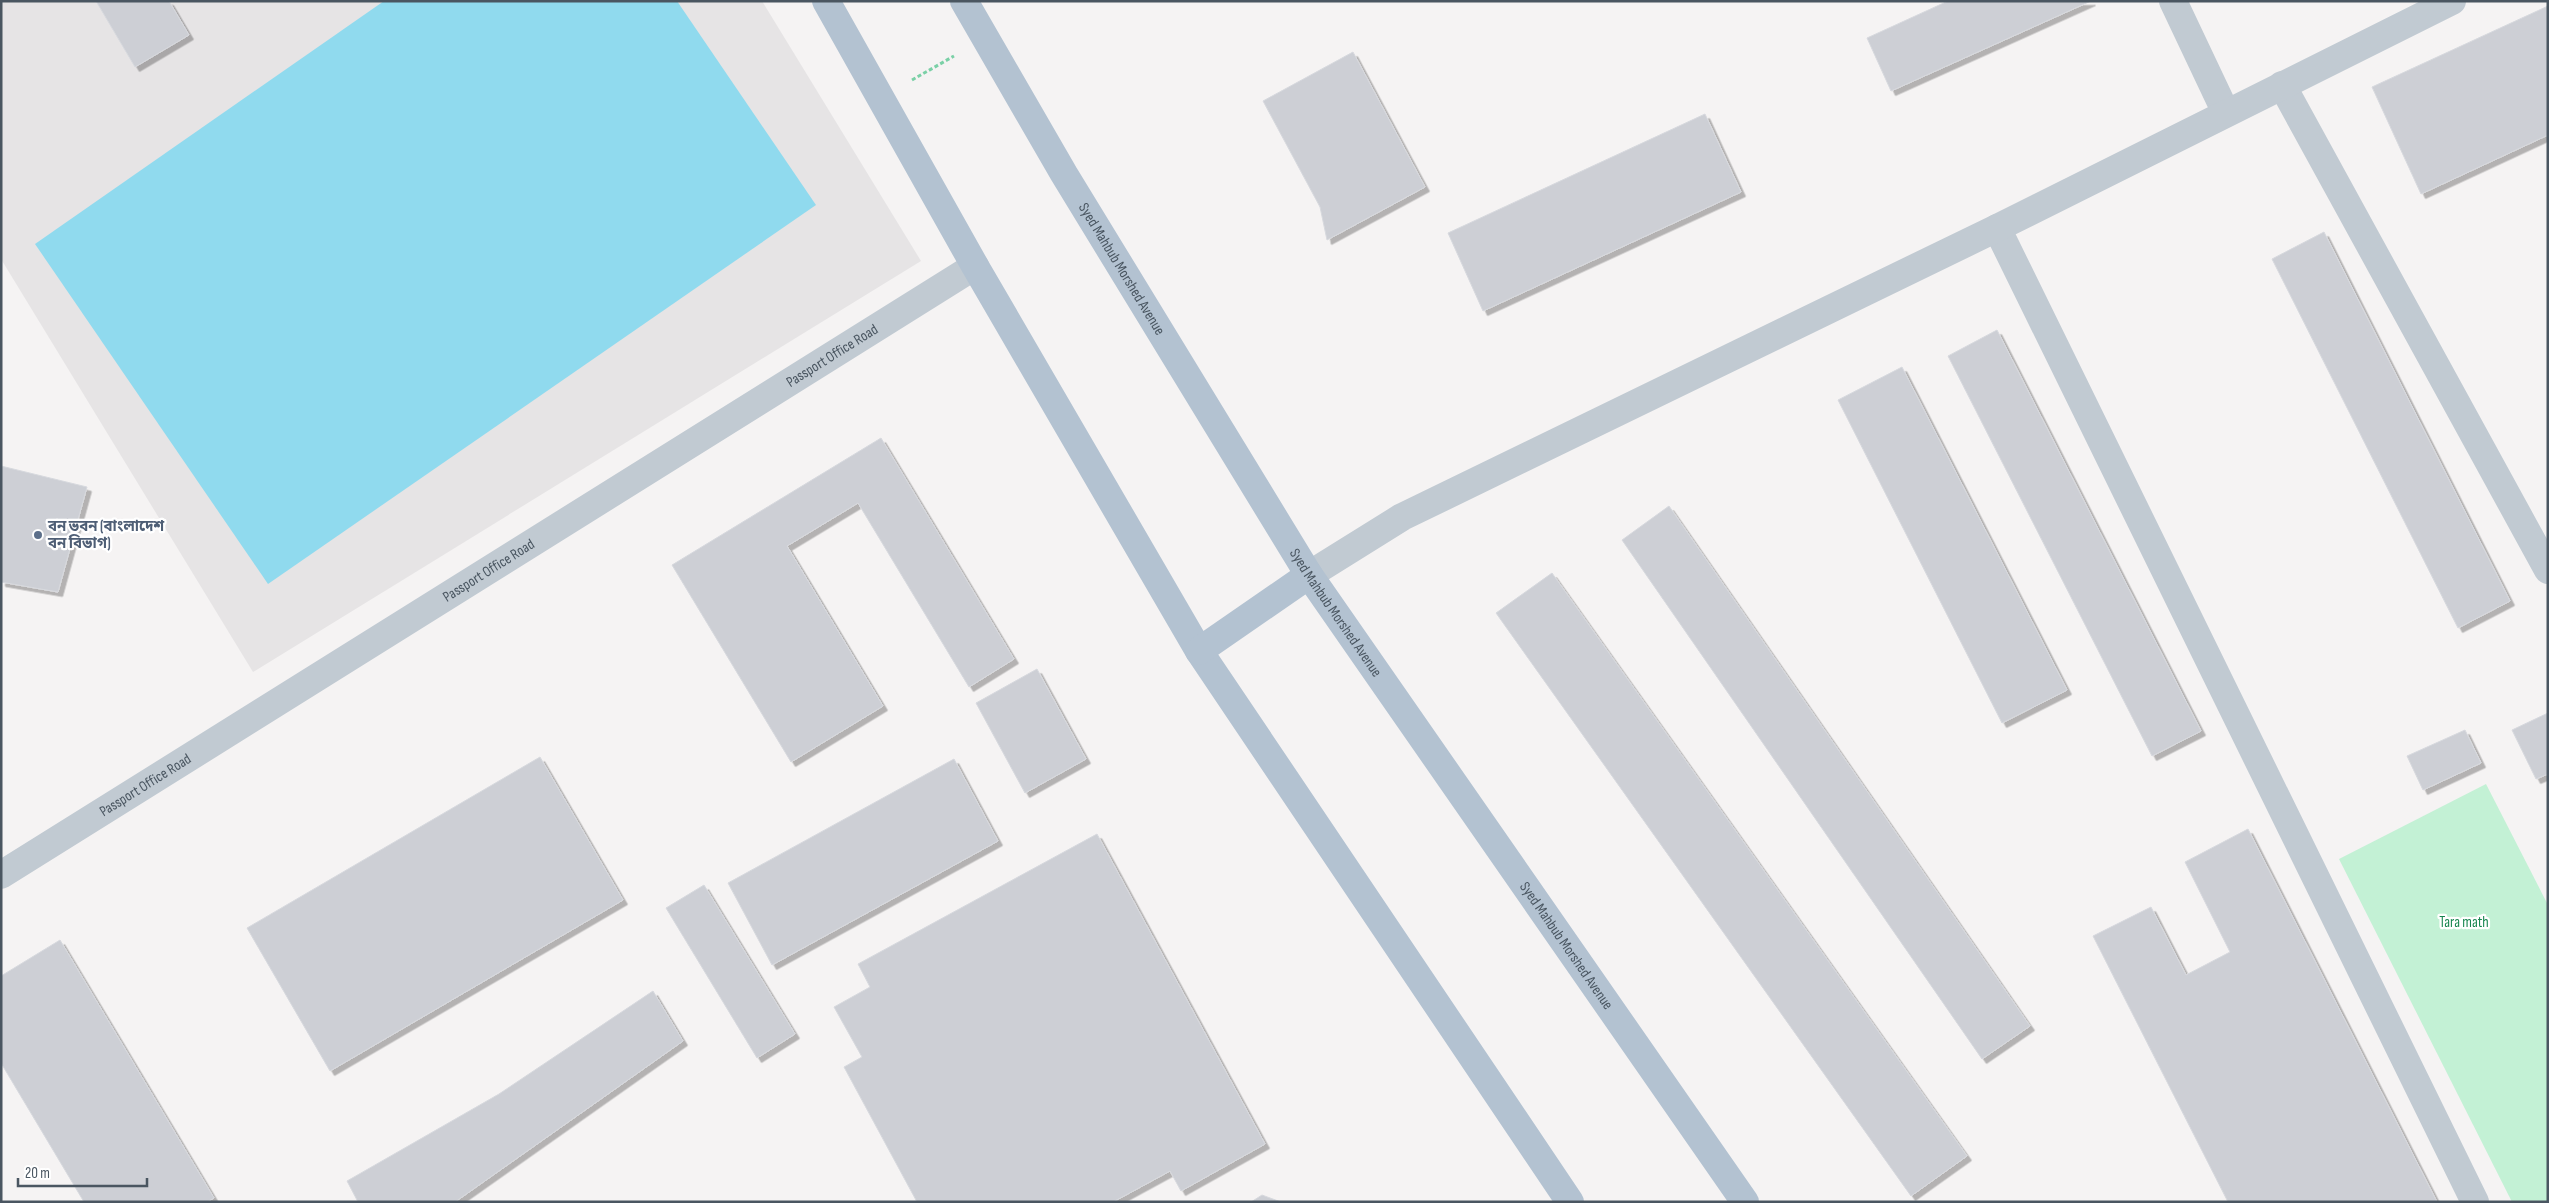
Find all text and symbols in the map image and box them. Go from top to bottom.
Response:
street label: Syed Mahbub Morshed Avenue [1074,200,1169,339]
street label: Passport Office Road [783,320,882,392]
place label: বন ভবন (বাংলাদেশ বন বিভাগ) [47,517,165,553]
marker: বন ভবন (বাংলাদেশ বন বিভাগ) [32,529,44,541]
street label: Passport Office Road [439,535,538,606]
street label: Syed Mahbub Morshed Avenue [1285,545,1386,681]
street label: Passport Office Road [96,749,195,821]
street label: Syed Mahbub Morshed Avenue [1515,878,1617,1013]
park label: Tara math [2439,913,2489,932]
scale bar [18,1156,146,1188]
text: 20 m [25,1164,50,1183]

